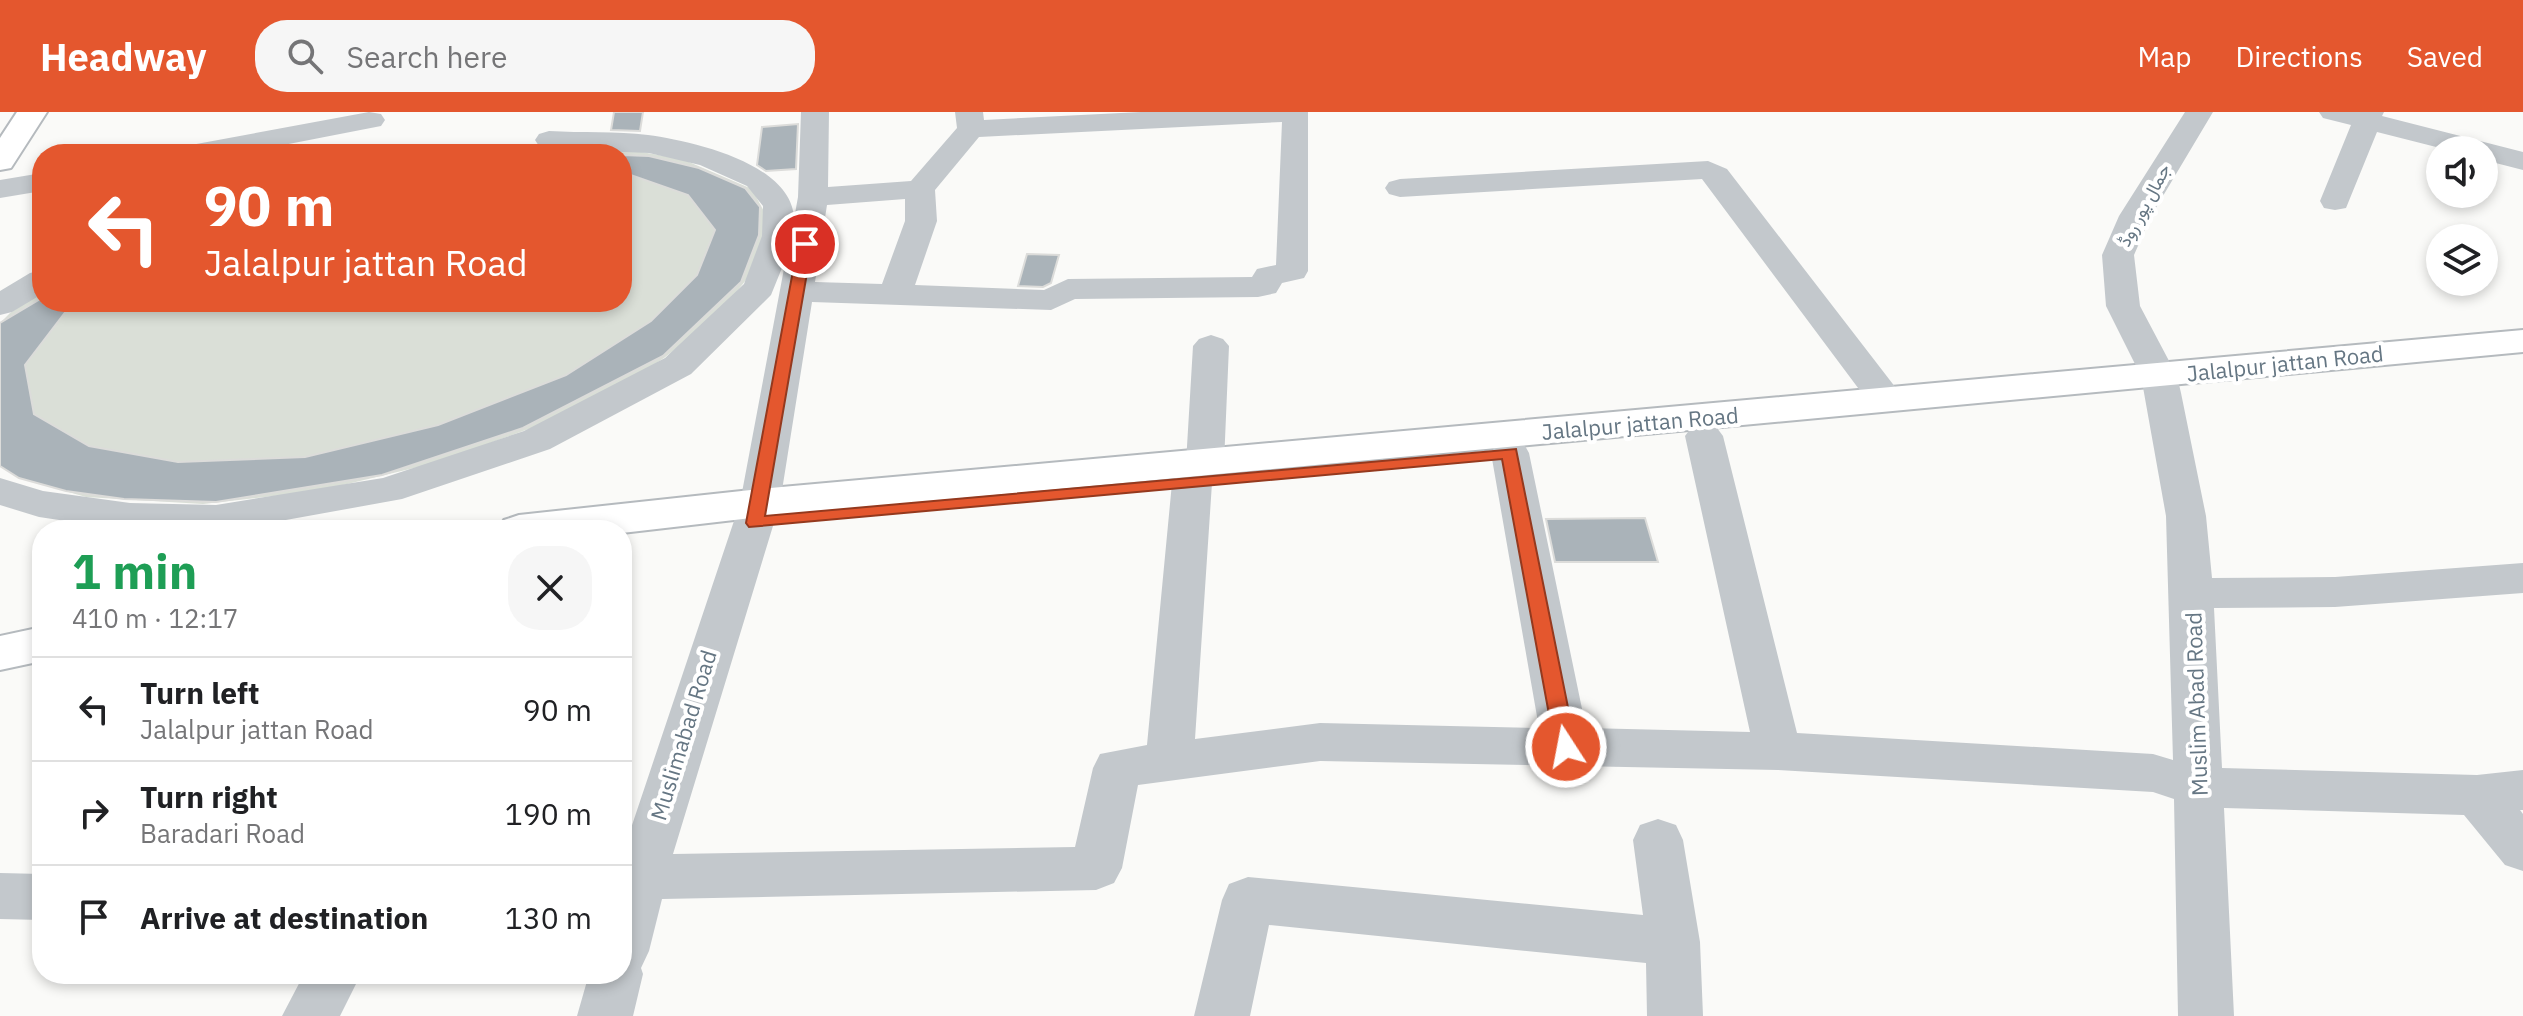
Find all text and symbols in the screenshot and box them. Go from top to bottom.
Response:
search box [255,20,815,92]
text: Headway [40,32,207,81]
icon: search [283,34,327,78]
text: Search here [347,37,507,76]
text: Map [2137,38,2191,75]
text: Directions [2235,38,2363,75]
text: Saved [2407,38,2483,75]
map controls [2426,136,2498,296]
button: sound [2426,136,2498,208]
street label: جمال پور روڈ [2113,160,2176,251]
text: 90 m [204,169,334,241]
icon: left [72,176,176,280]
pin [771,210,839,278]
icon: arrive [783,222,827,266]
button: layers [2426,224,2498,296]
text: Jalalpur jattan Road [204,239,528,286]
street label: Jalalpur jattan Road [2185,338,2385,388]
street label: Jalalpur jattan Road [1540,400,1740,446]
text: 1 min [72,540,197,602]
button: close [508,546,592,630]
text: 410 m · 12:17 [72,601,238,635]
street label: Muslim Abad Road [2178,611,2214,797]
street label: Muslimabad Road [643,646,723,824]
text: Turn left [140,673,259,712]
icon: left [72,687,116,731]
text: 90 m [523,690,592,729]
position arrow [1524,705,1608,789]
text: Jalalpur jattan Road [140,712,374,746]
text: Turn right [140,777,278,816]
icon: right [72,791,116,835]
text: 190 m [505,794,592,833]
text: Baradari Road [140,816,305,850]
icon: arrive [72,895,116,939]
text: Arrive at destination [140,898,428,937]
text: 130 m [505,898,592,937]

